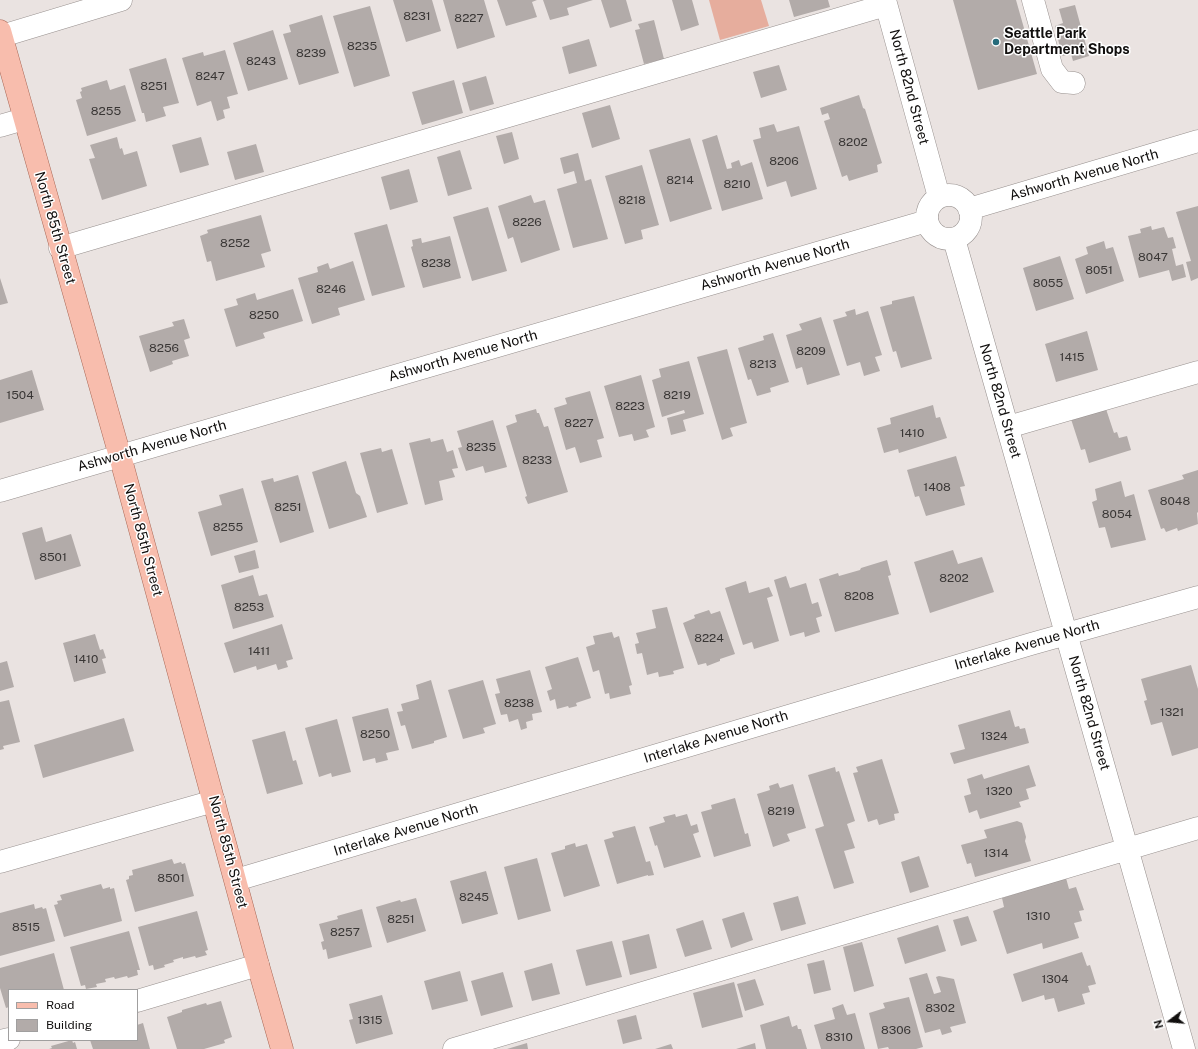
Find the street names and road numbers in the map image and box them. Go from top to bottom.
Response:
street label: North 82nd Street [886,27,932,147]
street label: Ashworth Avenue North [1008,146,1160,204]
street label: North 85th Street [31,170,79,286]
street label: Ashworth Avenue North [699,236,851,294]
street label: Ashworth Avenue North [387,327,539,385]
street label: North 82nd Street [976,342,1024,460]
street label: Ashworth Avenue North [76,417,228,475]
street label: North 85th Street [120,482,166,598]
street label: Interlake Avenue North [953,616,1101,674]
street label: North 82nd Street [1065,654,1113,772]
street label: Interlake Avenue North [642,707,790,767]
street label: North 85th Street [205,794,251,910]
street label: Interlake Avenue North [332,800,480,860]

